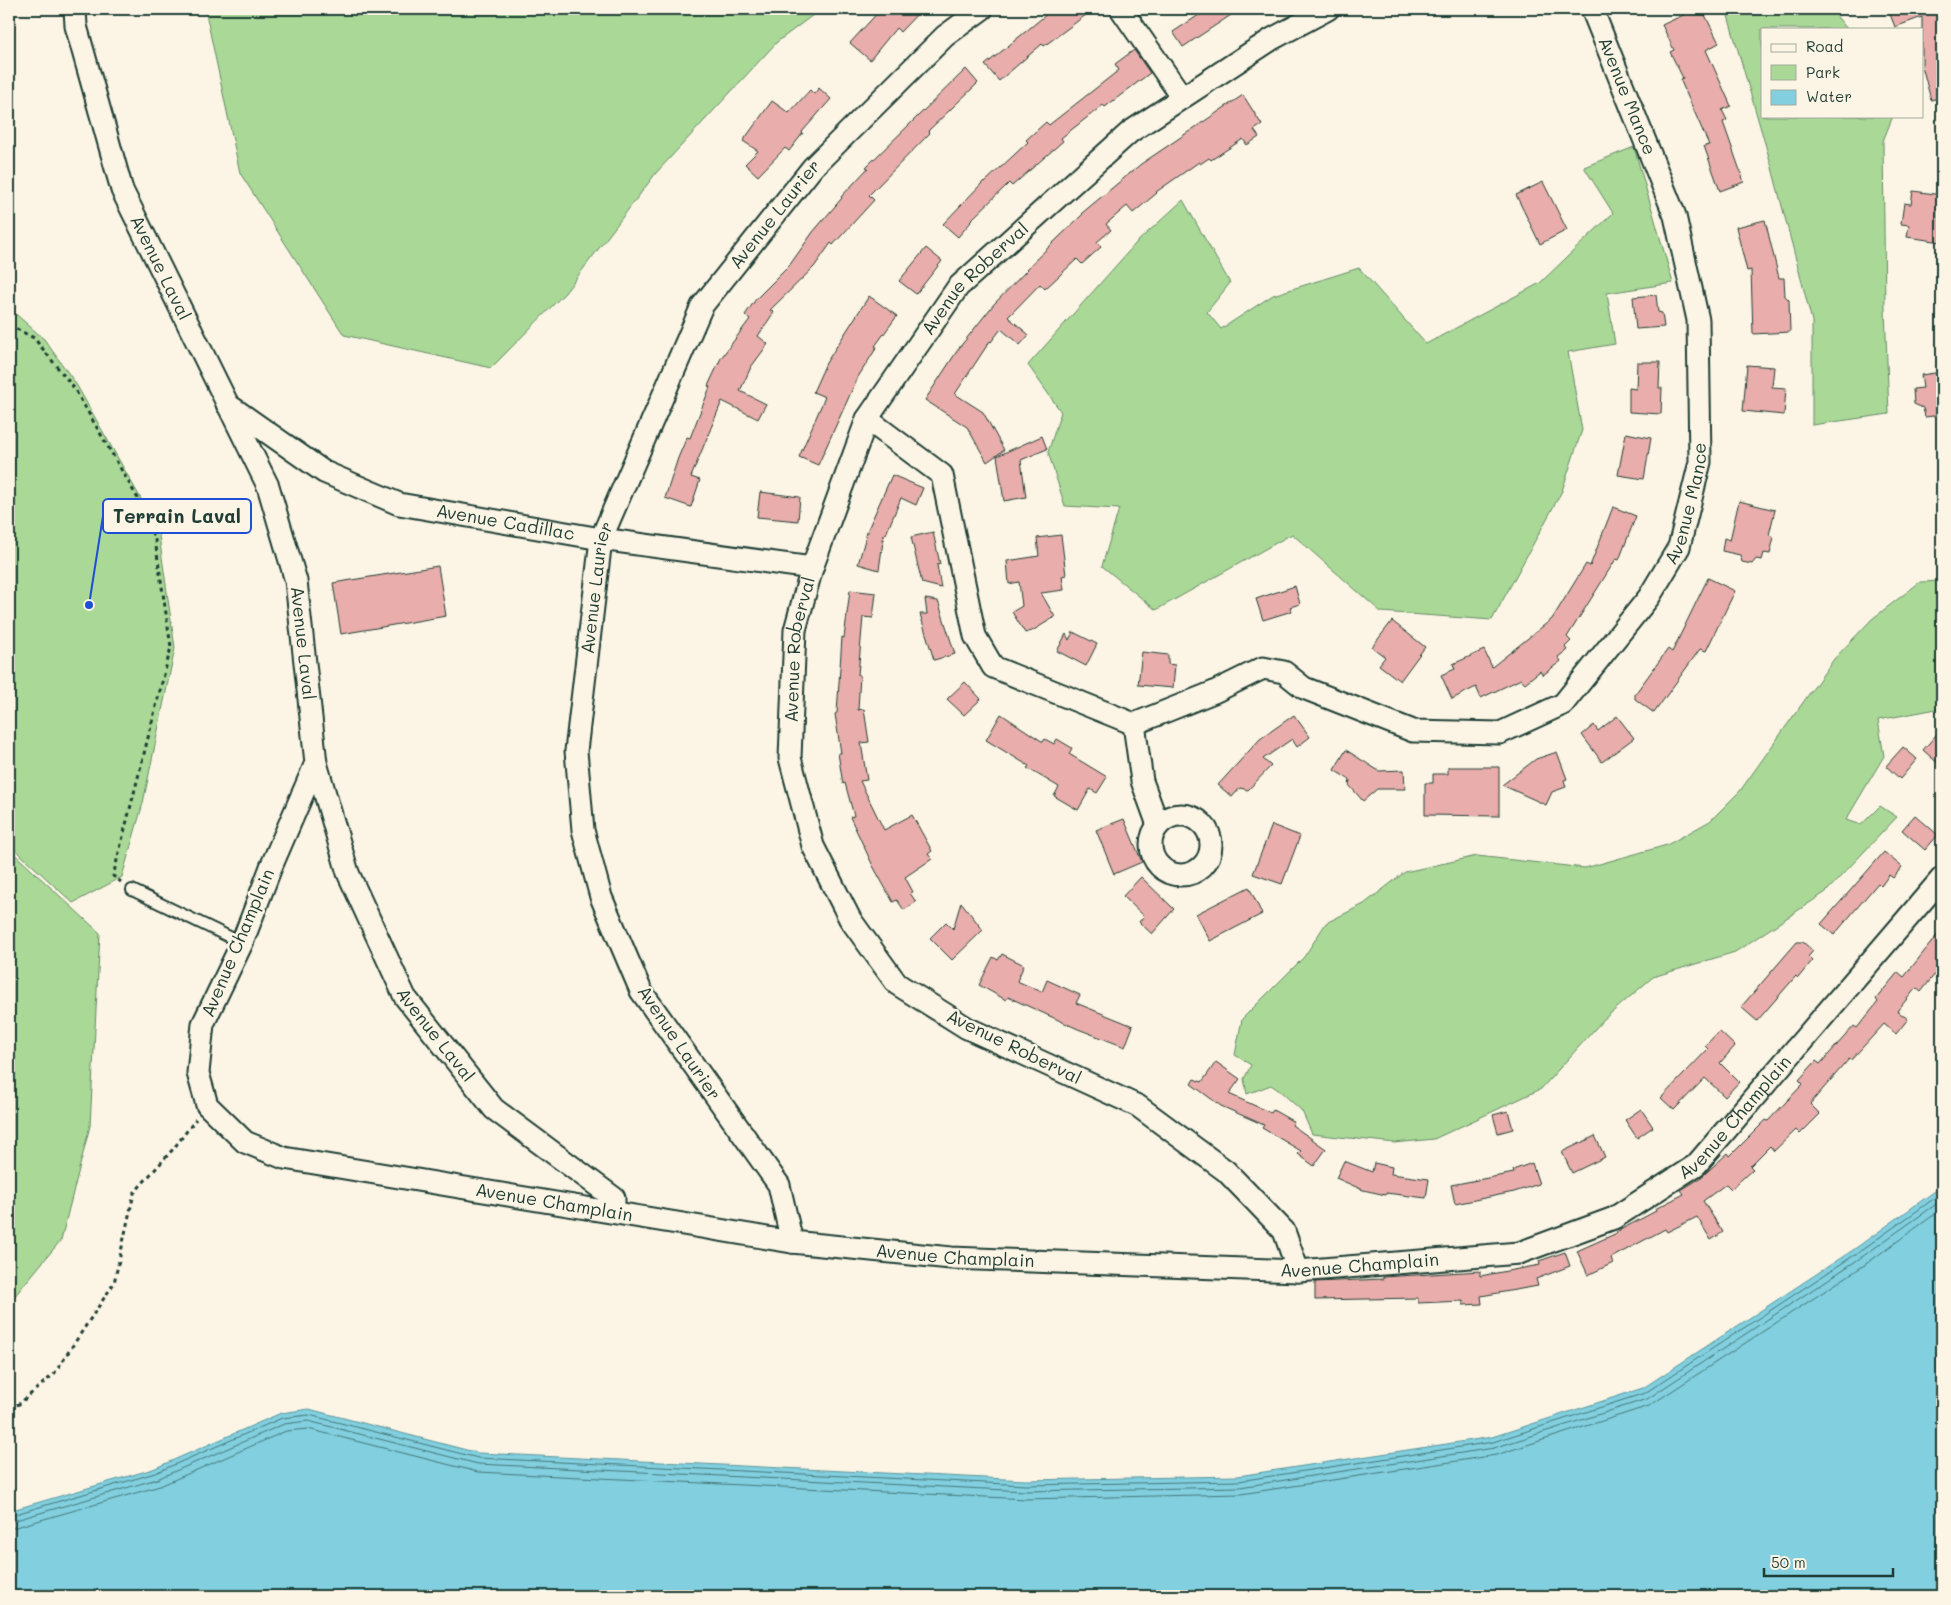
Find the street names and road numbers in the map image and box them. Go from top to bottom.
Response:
street label: Avenue Mance [1593,33,1663,158]
street label: Avenue Laurier [723,154,825,273]
street label: Avenue Laval [125,211,197,324]
street label: Avenue Roberval [915,216,1033,339]
street label: Avenue Mance [1658,443,1711,569]
street label: Avenue Cadillac [435,498,577,545]
street label: Avenue Laurier [575,517,618,655]
street label: Avenue Roberval [778,574,820,723]
street label: Avenue Laval [286,585,322,701]
street label: Avenue Champlain [195,865,279,1020]
street label: Avenue Laurier [633,980,727,1104]
street label: Avenue Laval [391,984,481,1086]
street label: Avenue Roberval [943,1003,1086,1089]
street label: Avenue Champlain [1674,1050,1796,1184]
street label: Avenue Champlain [474,1177,635,1226]
street label: Avenue Champlain [875,1238,1035,1272]
street label: Avenue Champlain [1280,1247,1440,1282]

